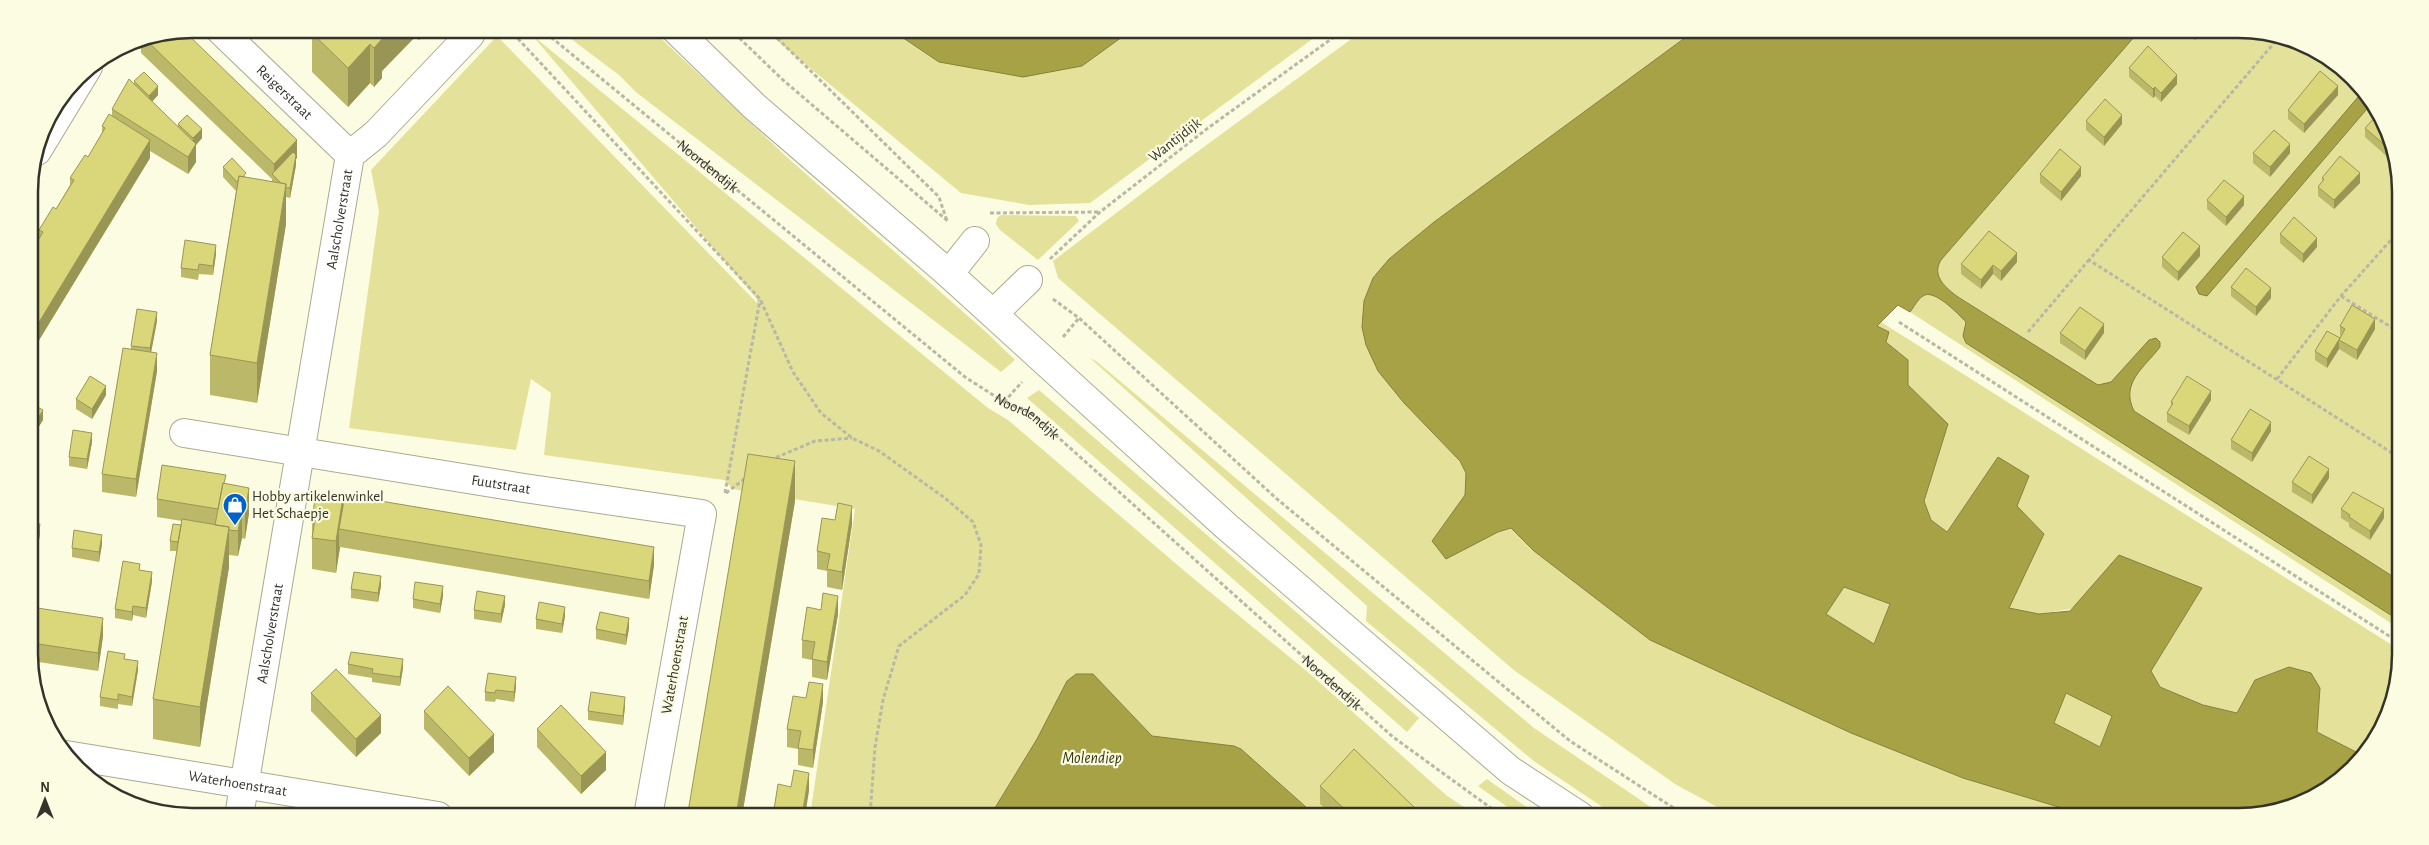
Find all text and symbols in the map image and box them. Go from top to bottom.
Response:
street label: Reigerstraat [254,62,316,122]
street label: Wantijdijk [1146,115,1204,165]
street label: Noordendijk [675,137,741,195]
street label: Aalscholverstraat [323,168,355,271]
street label: Noordendijk [992,390,1062,442]
street label: Fuutstraat [470,472,532,496]
place label: Hobby artikelenwinkel Het Schaepje [252,489,384,521]
shop icon: Hobby artikelenwinkel Het Schaepje [222,492,248,526]
street label: Aalscholverstraat [254,582,285,685]
street label: Waterhoenstraat [659,615,691,715]
street label: Noordendijk [1299,652,1365,713]
water label: Molendiep [1062,750,1122,767]
street label: Waterhoenstraat [187,768,288,799]
north arrow [20,775,70,825]
text: N [40,781,50,795]

